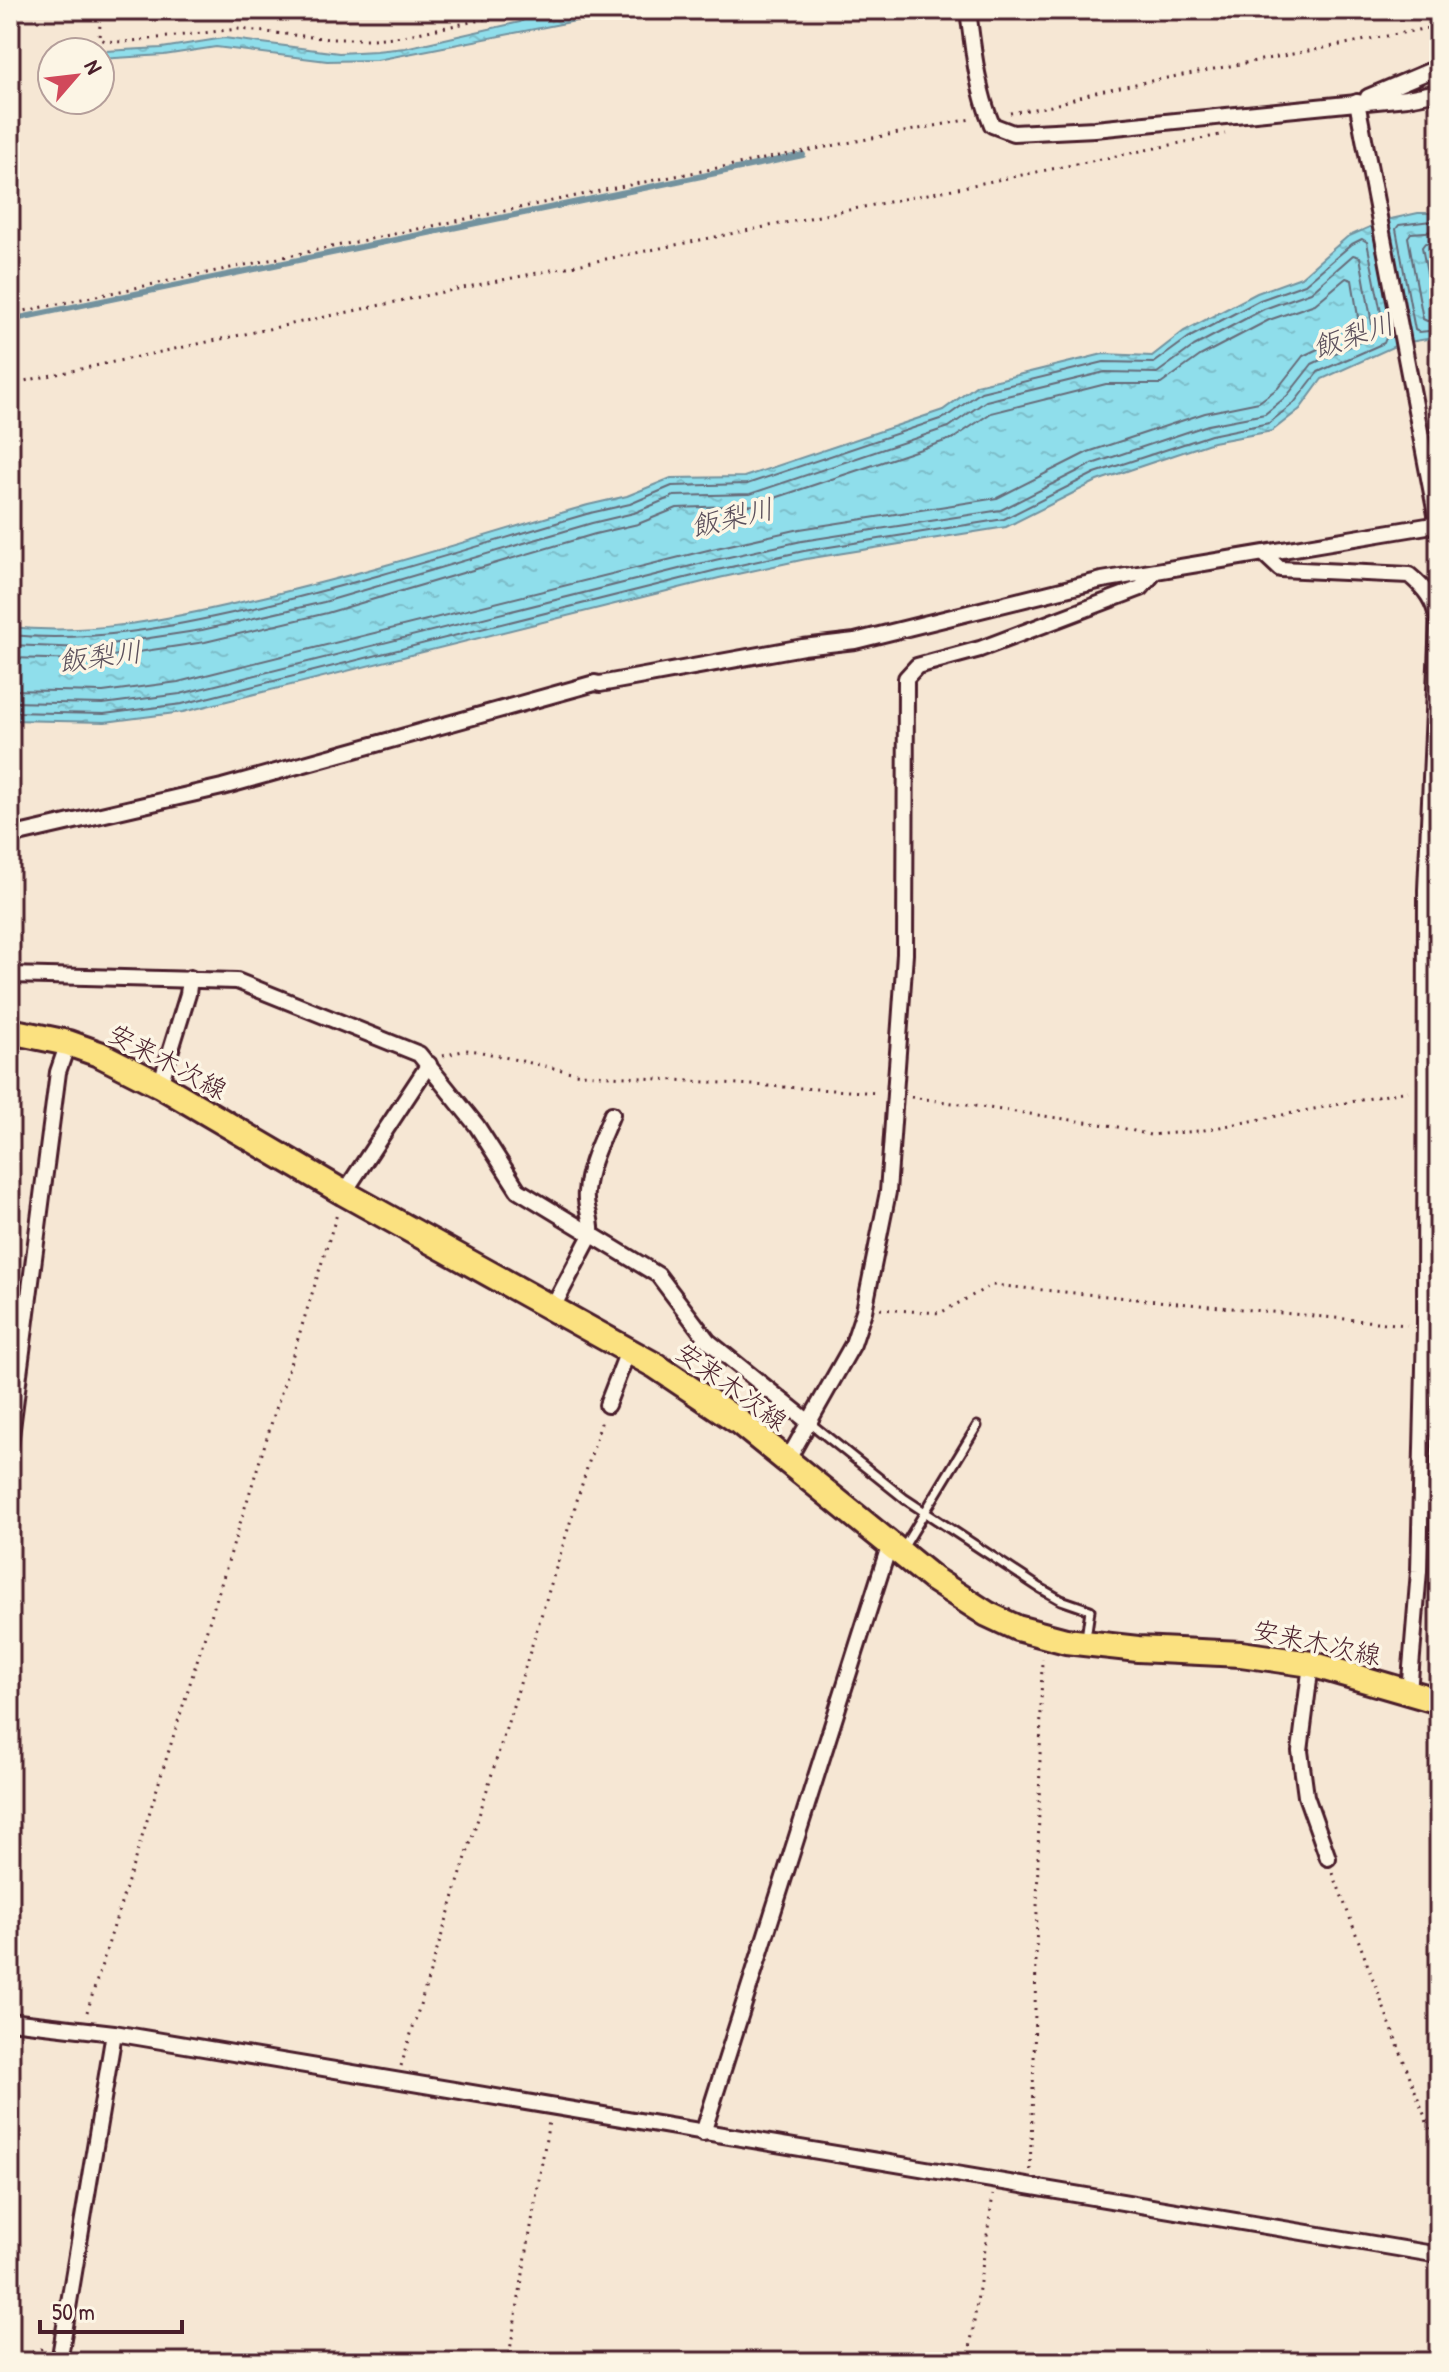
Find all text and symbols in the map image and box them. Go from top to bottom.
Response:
north arrow [36,36,116,116]
text: N [78,54,110,79]
water label: 飯梨川 [1307,304,1399,366]
water label: 飯梨川 [687,489,777,545]
water label: 飯梨川 [56,632,144,680]
street label: 安来木次線 [102,1015,234,1107]
street label: 安来木次線 [669,1334,795,1438]
street label: 安来木次線 [1250,1611,1384,1673]
scale bar [40,2284,182,2334]
text: 50 m [52,2295,95,2327]

